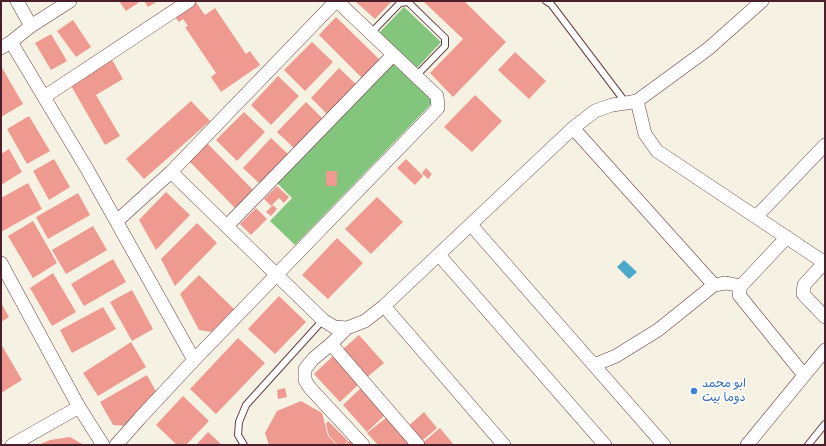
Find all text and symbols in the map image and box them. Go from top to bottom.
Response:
place label: ابو محمد دوما بيت [702,377,746,405]
marker: ابو محمد دوما بيت [689,386,699,396]

